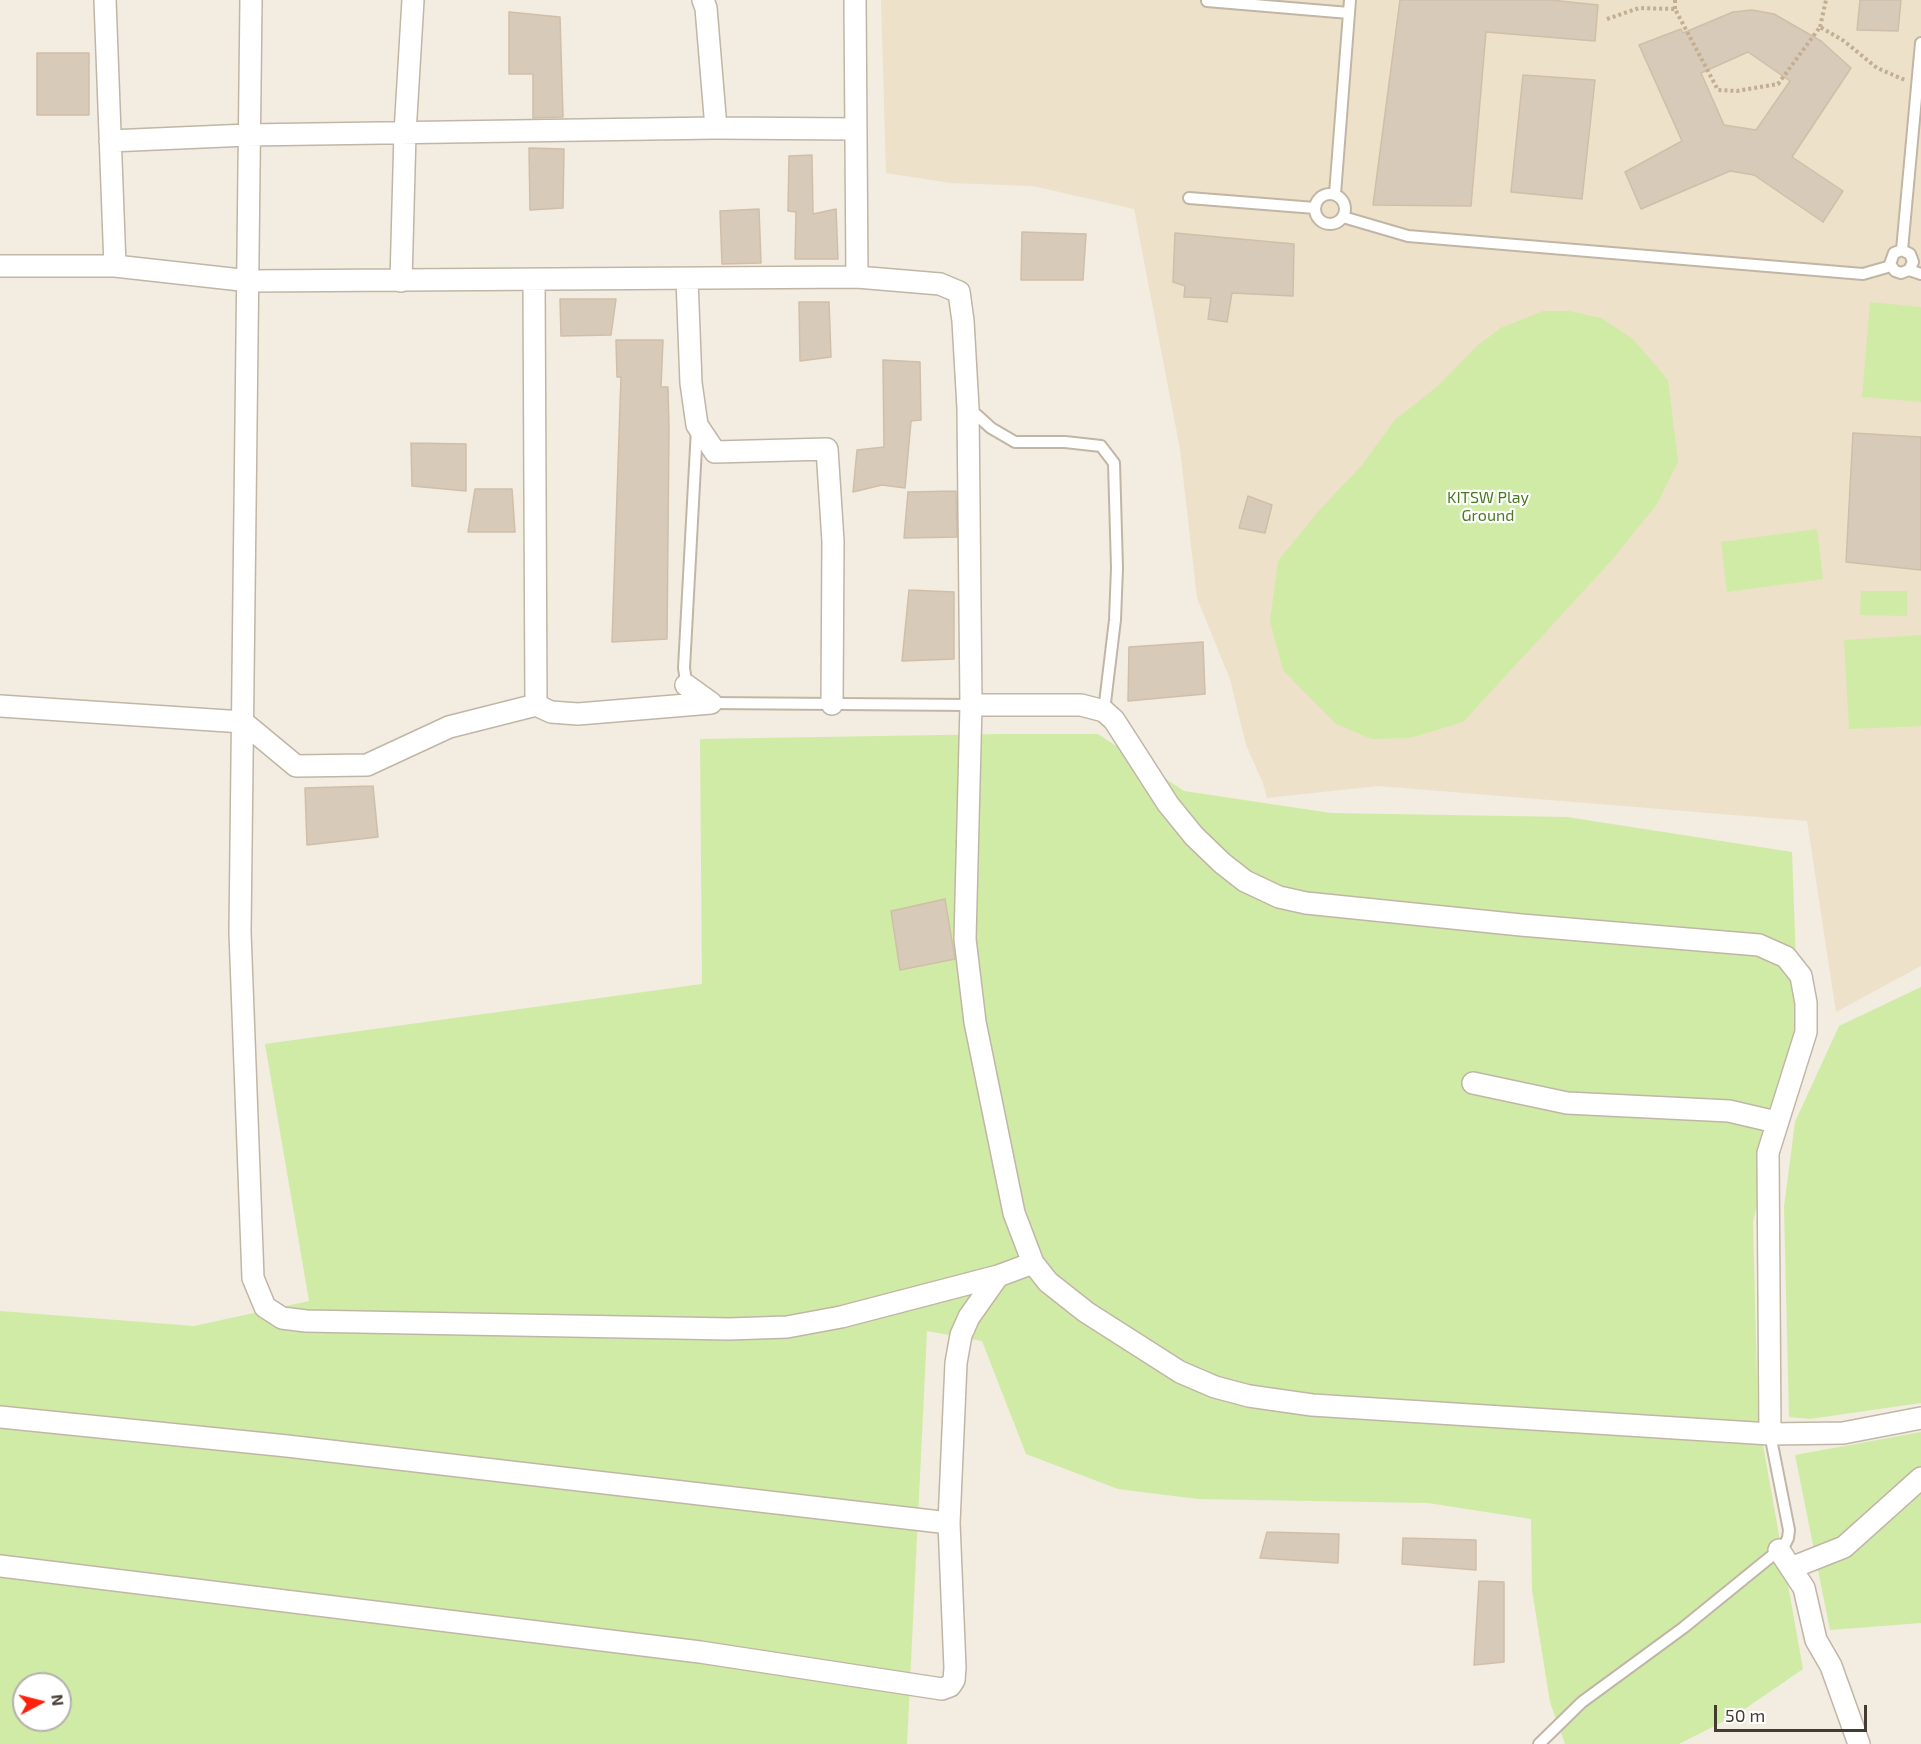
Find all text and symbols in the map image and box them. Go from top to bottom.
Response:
park label: KITSW Play Ground [1447,488,1529,526]
north arrow [12,1672,72,1732]
text: N [48,1693,69,1707]
scale bar [1717,1693,1870,1731]
text: 50 m [1725,1704,1765,1726]

